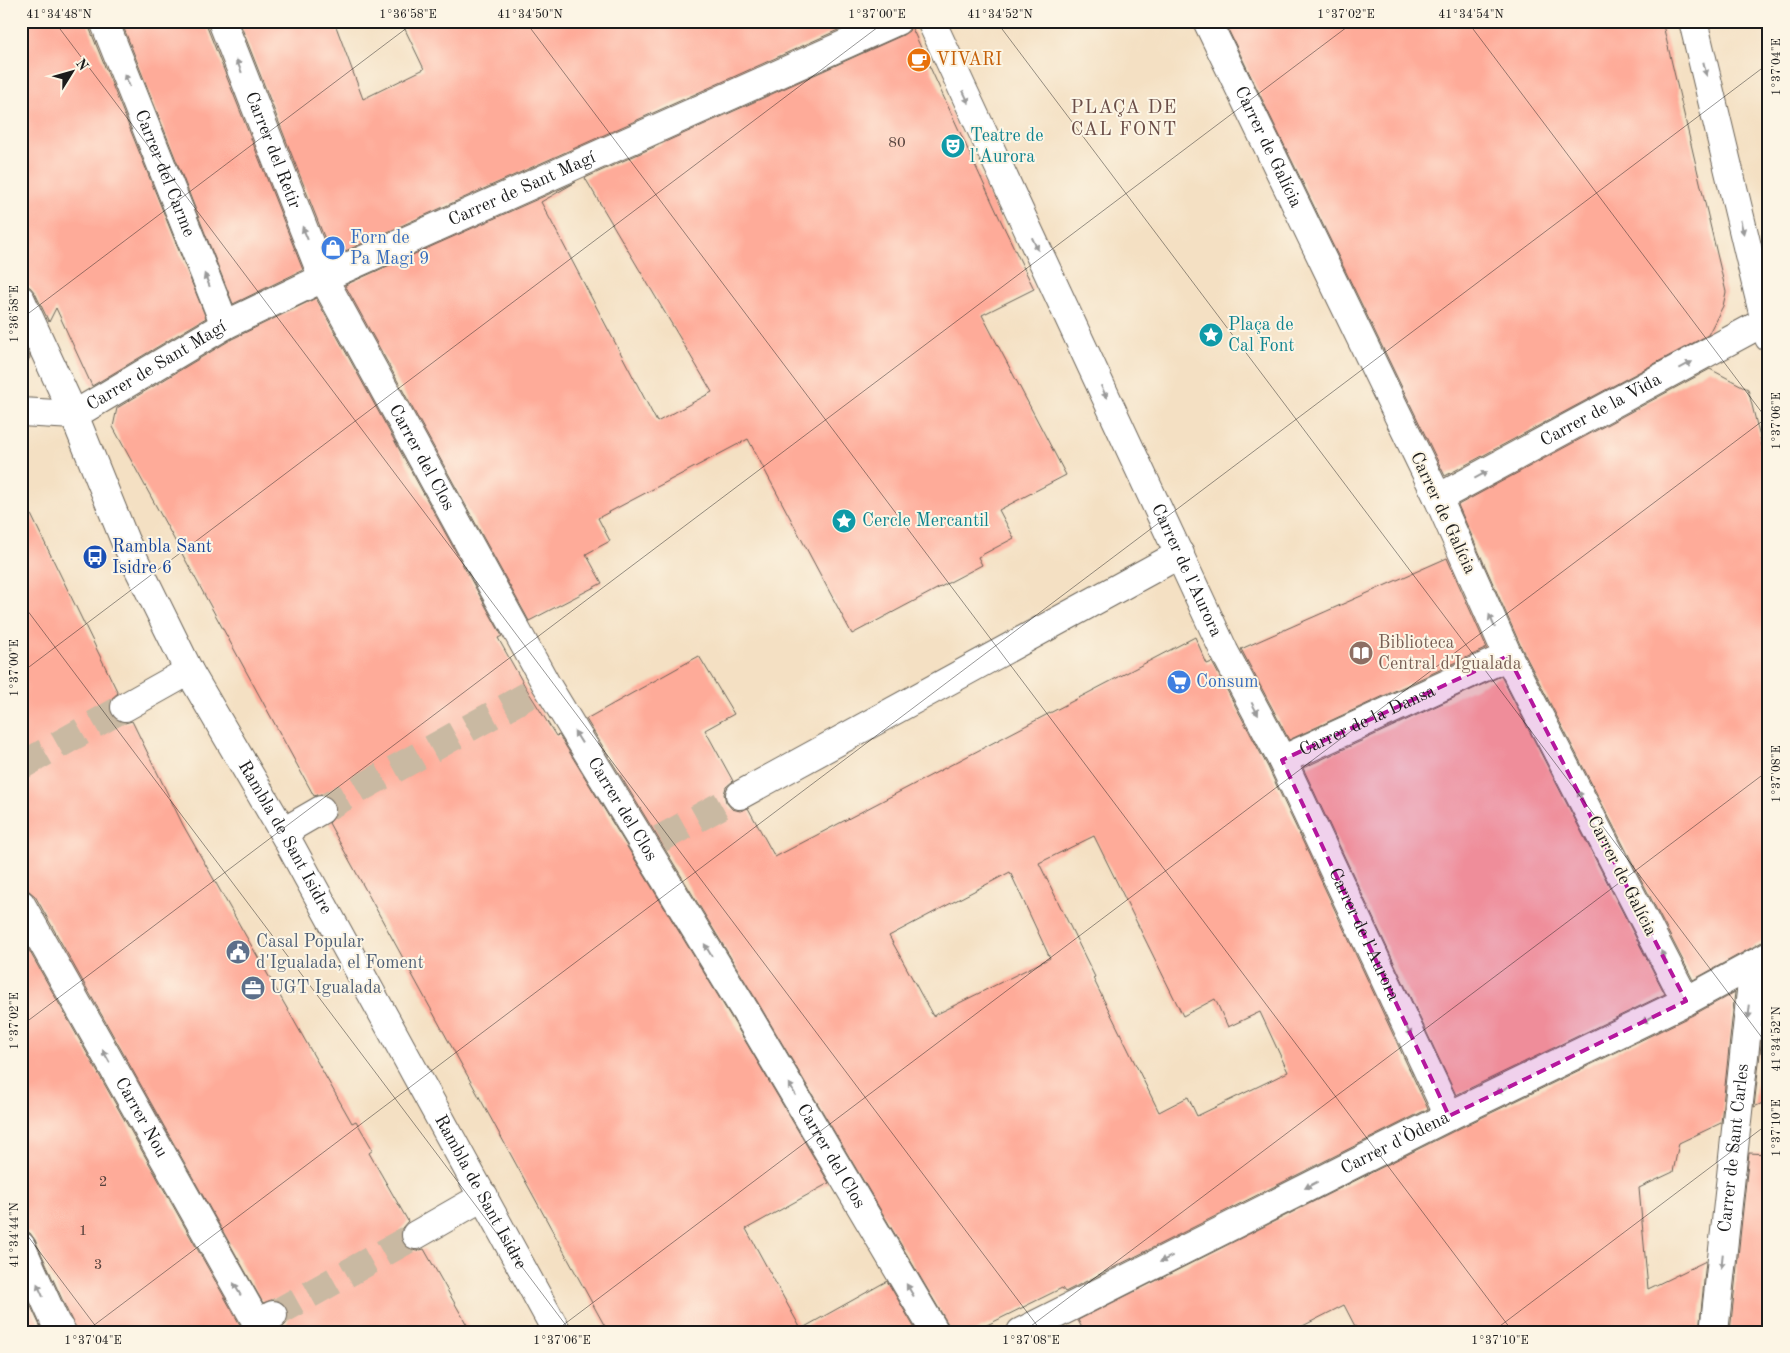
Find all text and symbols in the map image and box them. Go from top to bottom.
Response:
text: 1°36'58"E [379,8,437,21]
text: 41°34'50"N [497,8,563,21]
text: 41°34'52"N [967,8,1033,21]
text: 41°34'54"N [1438,8,1504,21]
text: 41°34'48"N [26,9,92,21]
text: 1°37'00"E [848,9,906,21]
text: 1°37'02"E [1317,9,1375,21]
text: 1°37'04"E [1771,38,1783,96]
cafe icon: VIVARI [906,47,932,73]
north arrow [48,48,98,98]
place label: VIVARI [936,51,1002,69]
text: N [73,56,91,74]
one-way arrow [235,58,243,73]
one-way arrow [1701,61,1709,76]
one-way arrow [123,73,131,87]
street label: Carrer de Galícia [1231,83,1305,211]
street label: Carrer del Retir [242,89,304,212]
one-way arrow [963,90,971,104]
district label: PLAÇA DE CAL FONT [1071,99,1177,140]
street label: Carrer del Carme [131,107,198,239]
place label: Teatre de l'Aurora [970,127,1043,166]
theatre icon: Teatre de l'Aurora [940,133,966,159]
house number: 80 [888,136,906,151]
street label: Carrer de Sant Magí [446,148,598,230]
one-way arrow [1738,219,1746,234]
one-way arrow [301,226,309,240]
place label: Forn de Pa Magi 9 [350,229,429,268]
shop icon: Forn de Pa Magi 9 [320,235,346,261]
one-way arrow [1031,237,1039,251]
one-way arrow [203,272,211,287]
text: 1°36'58"E [8,285,21,343]
place label: Plaça de Cal Font [1228,316,1295,355]
street label: Carrer de Sant Magí [84,317,229,414]
place icon: Plaça de Cal Font [1198,322,1224,348]
one-way arrow [1679,361,1693,369]
street label: Carrer de la Vida [1537,370,1664,450]
one-way arrow [1100,385,1108,399]
text: 1°37'06"E [1771,392,1783,450]
street label: Carrer del Clos [385,402,458,514]
street label: Carrer de Galícia [1407,449,1479,577]
one-way arrow [1474,471,1488,479]
street label: Carrer de l'Aurora [1148,501,1225,640]
place icon: Cercle Mercantil [831,508,857,534]
place label: Cercle Mercantil [862,512,989,530]
place label: Rambla Sant Isidre 6 [112,538,212,577]
bus stop icon: Rambla Sant Isidre 6 [82,544,108,570]
one-way arrow [1488,614,1496,628]
place label: Biblioteca Central d'Igualada [1378,634,1522,673]
text: 1°37'00"E [9,639,21,697]
library icon: Biblioteca Central d'Igualada [1348,640,1374,666]
supermarket icon: Consum [1166,669,1192,695]
place label: Consum [1196,673,1258,691]
street label: Carrer de la Dansa [1297,682,1438,760]
one-way arrow [1251,702,1259,716]
one-way arrow [573,730,583,743]
text: 1°37'08"E [1771,745,1783,803]
street label: Carrer del Clos [584,754,661,864]
street label: Rambla de Sant Isidre [234,758,335,917]
one-way arrow [1577,790,1585,805]
street label: Carrer de Galícia [1584,813,1660,939]
street label: Carrer de l'Aurora [1325,865,1403,1004]
place label: Casal Popular d'Igualada, el Foment [256,933,424,972]
public building icon: Casal Popular d'Igualada, el Foment [225,939,251,965]
one-way arrow [704,943,713,956]
one-way arrow [1660,950,1668,964]
office icon: UGT Igualada [240,975,266,1001]
place label: UGT Igualada [270,979,382,997]
text: 1°37'02"E [9,992,21,1050]
one-way arrow [1745,1005,1753,1021]
text: 41°34'52"N [1770,1006,1783,1072]
one-way arrow [1641,1015,1655,1023]
one-way arrow [1404,1022,1412,1037]
one-way arrow [102,1049,110,1064]
street label: Carrer de Sant Carles [1716,1063,1752,1233]
street label: Carrer Nou [112,1074,171,1161]
one-way arrow [787,1083,796,1096]
one-way arrow [1495,1086,1509,1094]
text: 1°37'10"E [1771,1099,1783,1157]
street label: Carrer del Clos [793,1101,869,1212]
street label: Carrer d'Òdena [1338,1108,1452,1178]
street label: Rambla de Sant Isidre [431,1112,530,1272]
house number: 2 [99,1175,107,1190]
one-way arrow [1304,1181,1319,1189]
text: 41°34'44"N [9,1202,21,1268]
house number: 1 [79,1224,87,1239]
one-way arrow [1718,1253,1726,1269]
one-way arrow [1159,1255,1173,1263]
house number: 3 [94,1258,102,1273]
one-way arrow [36,1283,44,1297]
one-way arrow [233,1283,242,1296]
one-way arrow [905,1283,914,1296]
text: 1°37'04"E [64,1335,122,1347]
text: 1°37'06"E [533,1335,591,1347]
text: 1°37'08"E [1002,1335,1060,1347]
text: 1°37'10"E [1471,1335,1529,1347]

